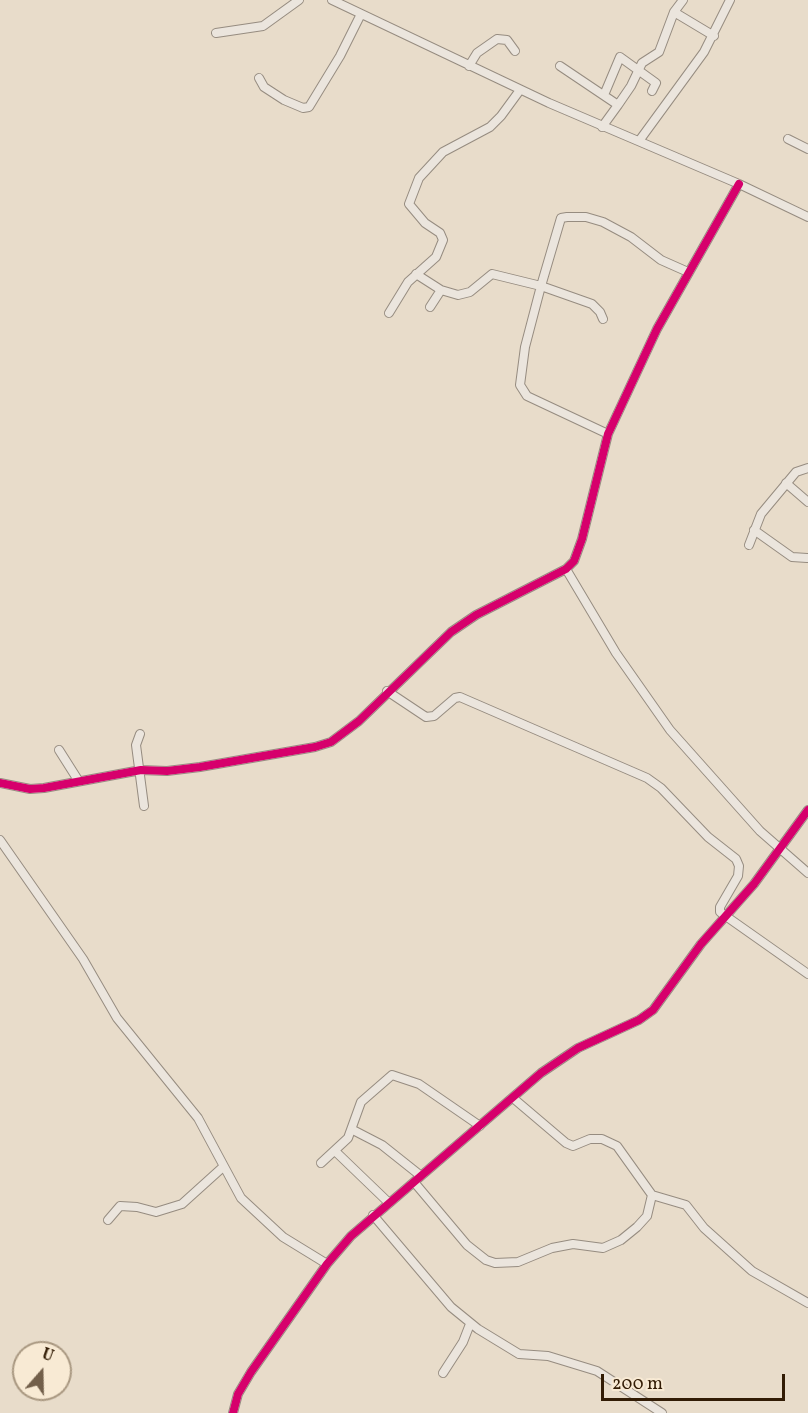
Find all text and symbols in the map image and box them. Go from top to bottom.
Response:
north arrow [12,1341,72,1401]
text: U [39,1344,56,1368]
scale bar [604,1362,788,1400]
text: 200 m [612,1372,663,1397]

